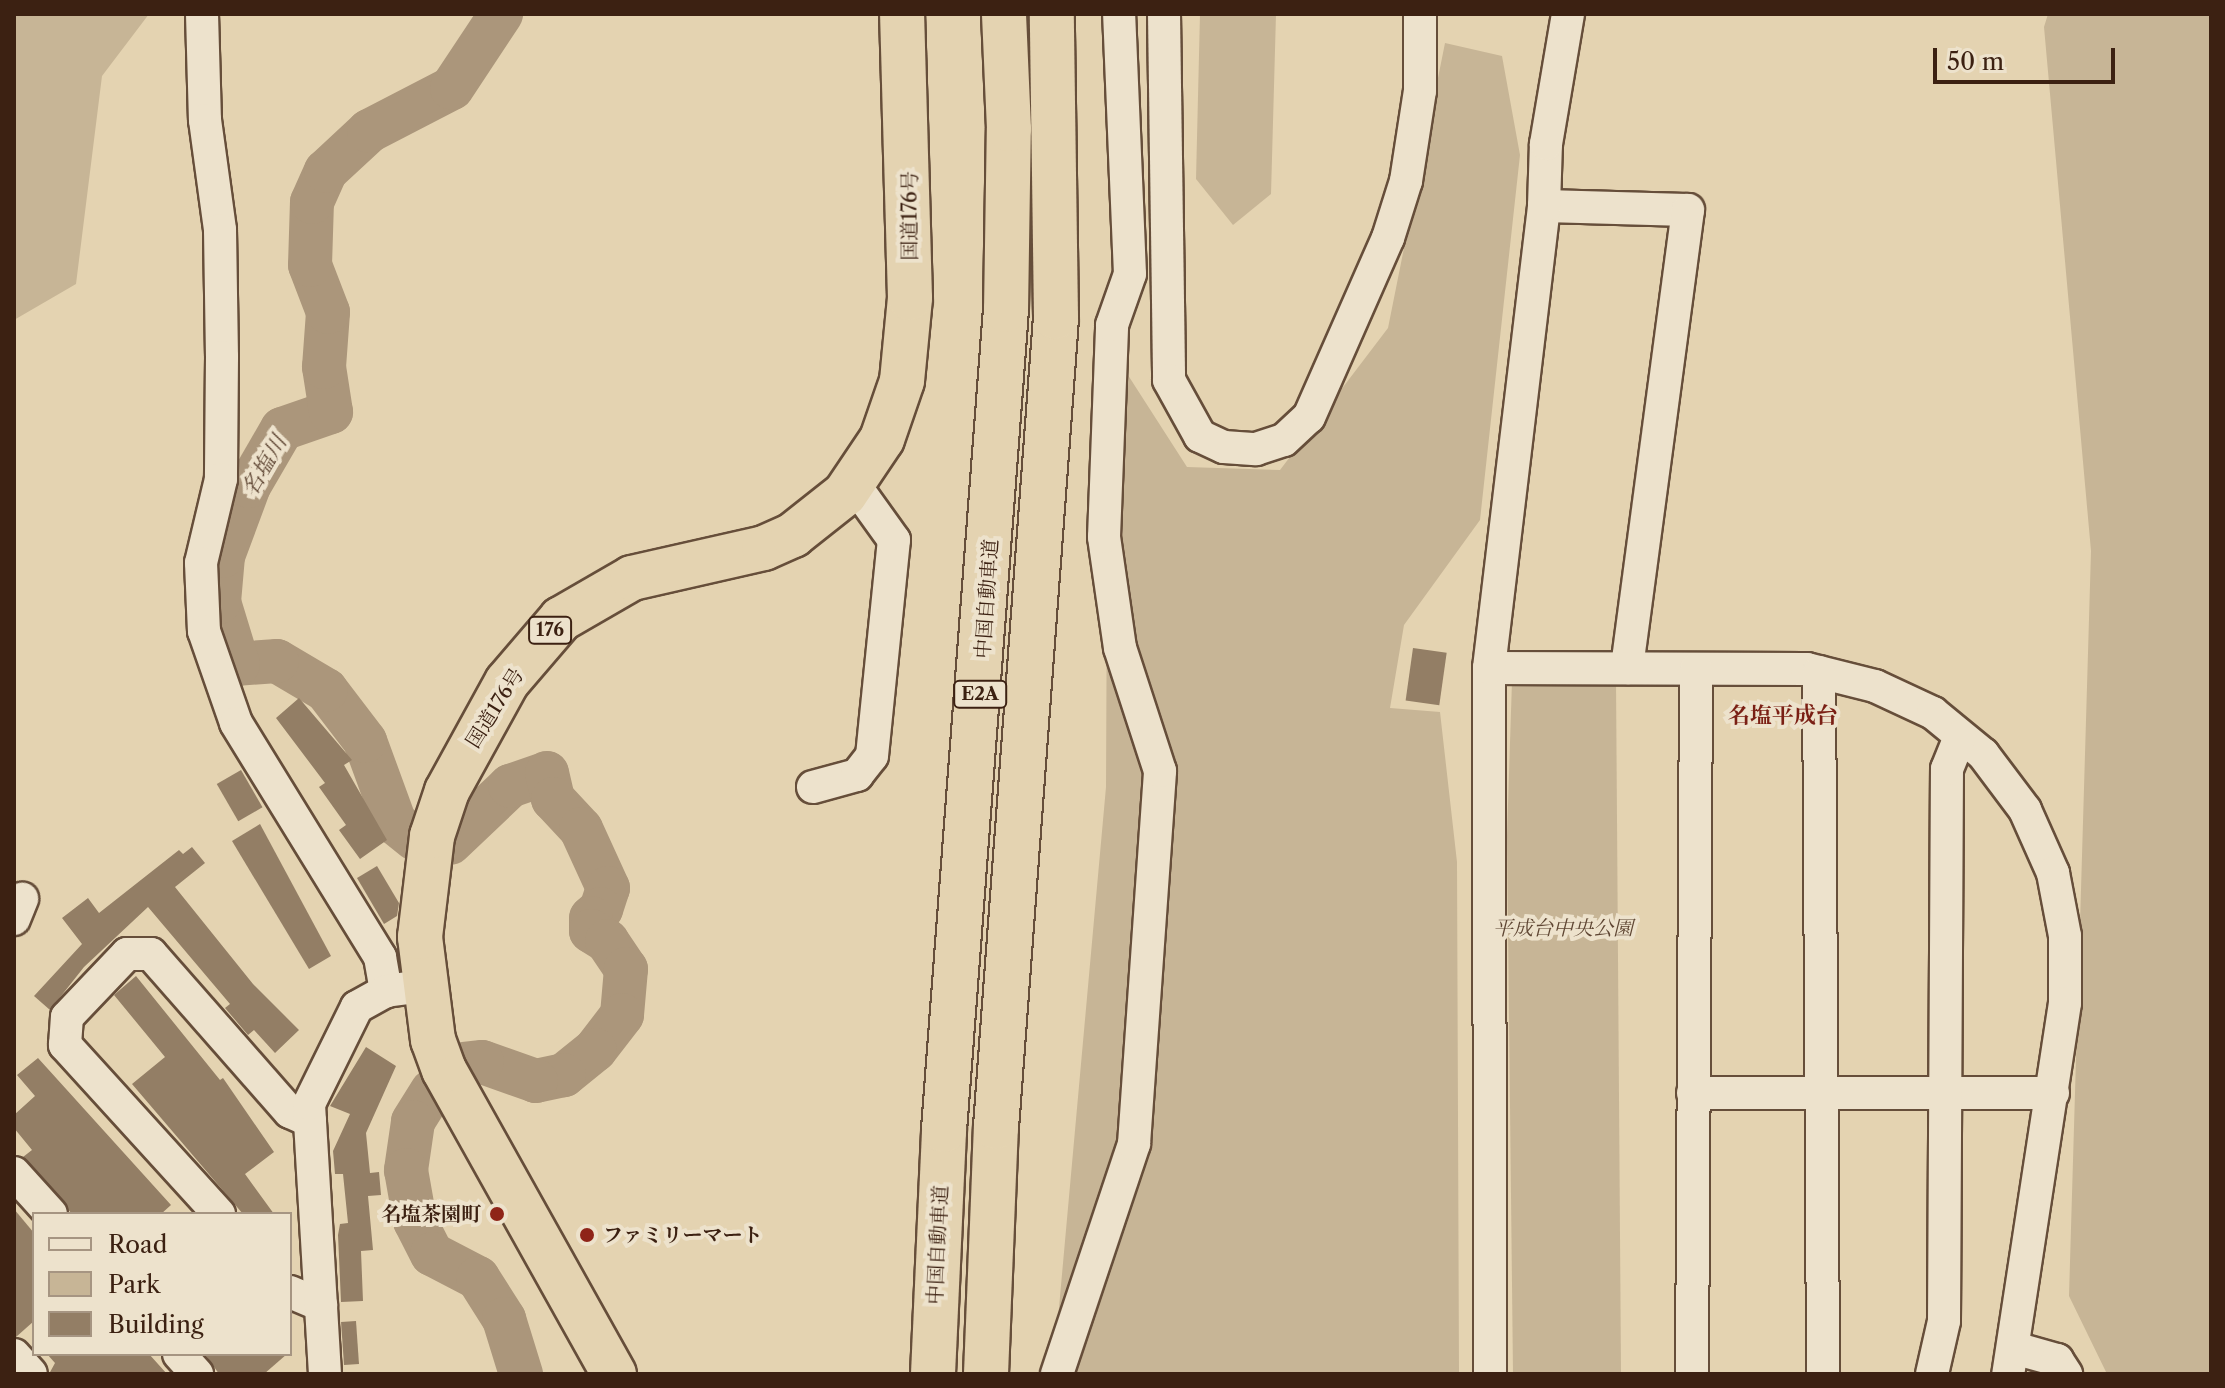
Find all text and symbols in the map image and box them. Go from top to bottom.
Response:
scale bar [1937,32,2119,82]
text: 50 m [1947,47,2004,76]
street label: 国道176号 [898,171,922,261]
water label: 名塩川 [236,431,292,501]
street label: 中国自動車道 [971,538,1003,660]
road number: 176 [528,616,572,644]
street label: 国道176号 [461,664,529,752]
road number: E2A [952,680,1008,708]
district label: 名塩平成台 [1728,703,1838,729]
park label: 平成台中央公園 [1493,916,1633,940]
street label: 中国自動車道 [923,1184,953,1306]
place label: 名塩茶園町 [381,1202,481,1226]
marker: 名塩茶園町 [488,1205,506,1223]
legend [32,1212,292,1356]
place label: ファミリーマート [603,1223,763,1247]
marker: ファミリーマート [578,1226,596,1244]
text: Road [108,1230,167,1259]
text: Park [108,1270,160,1299]
text: Building [108,1310,204,1339]

